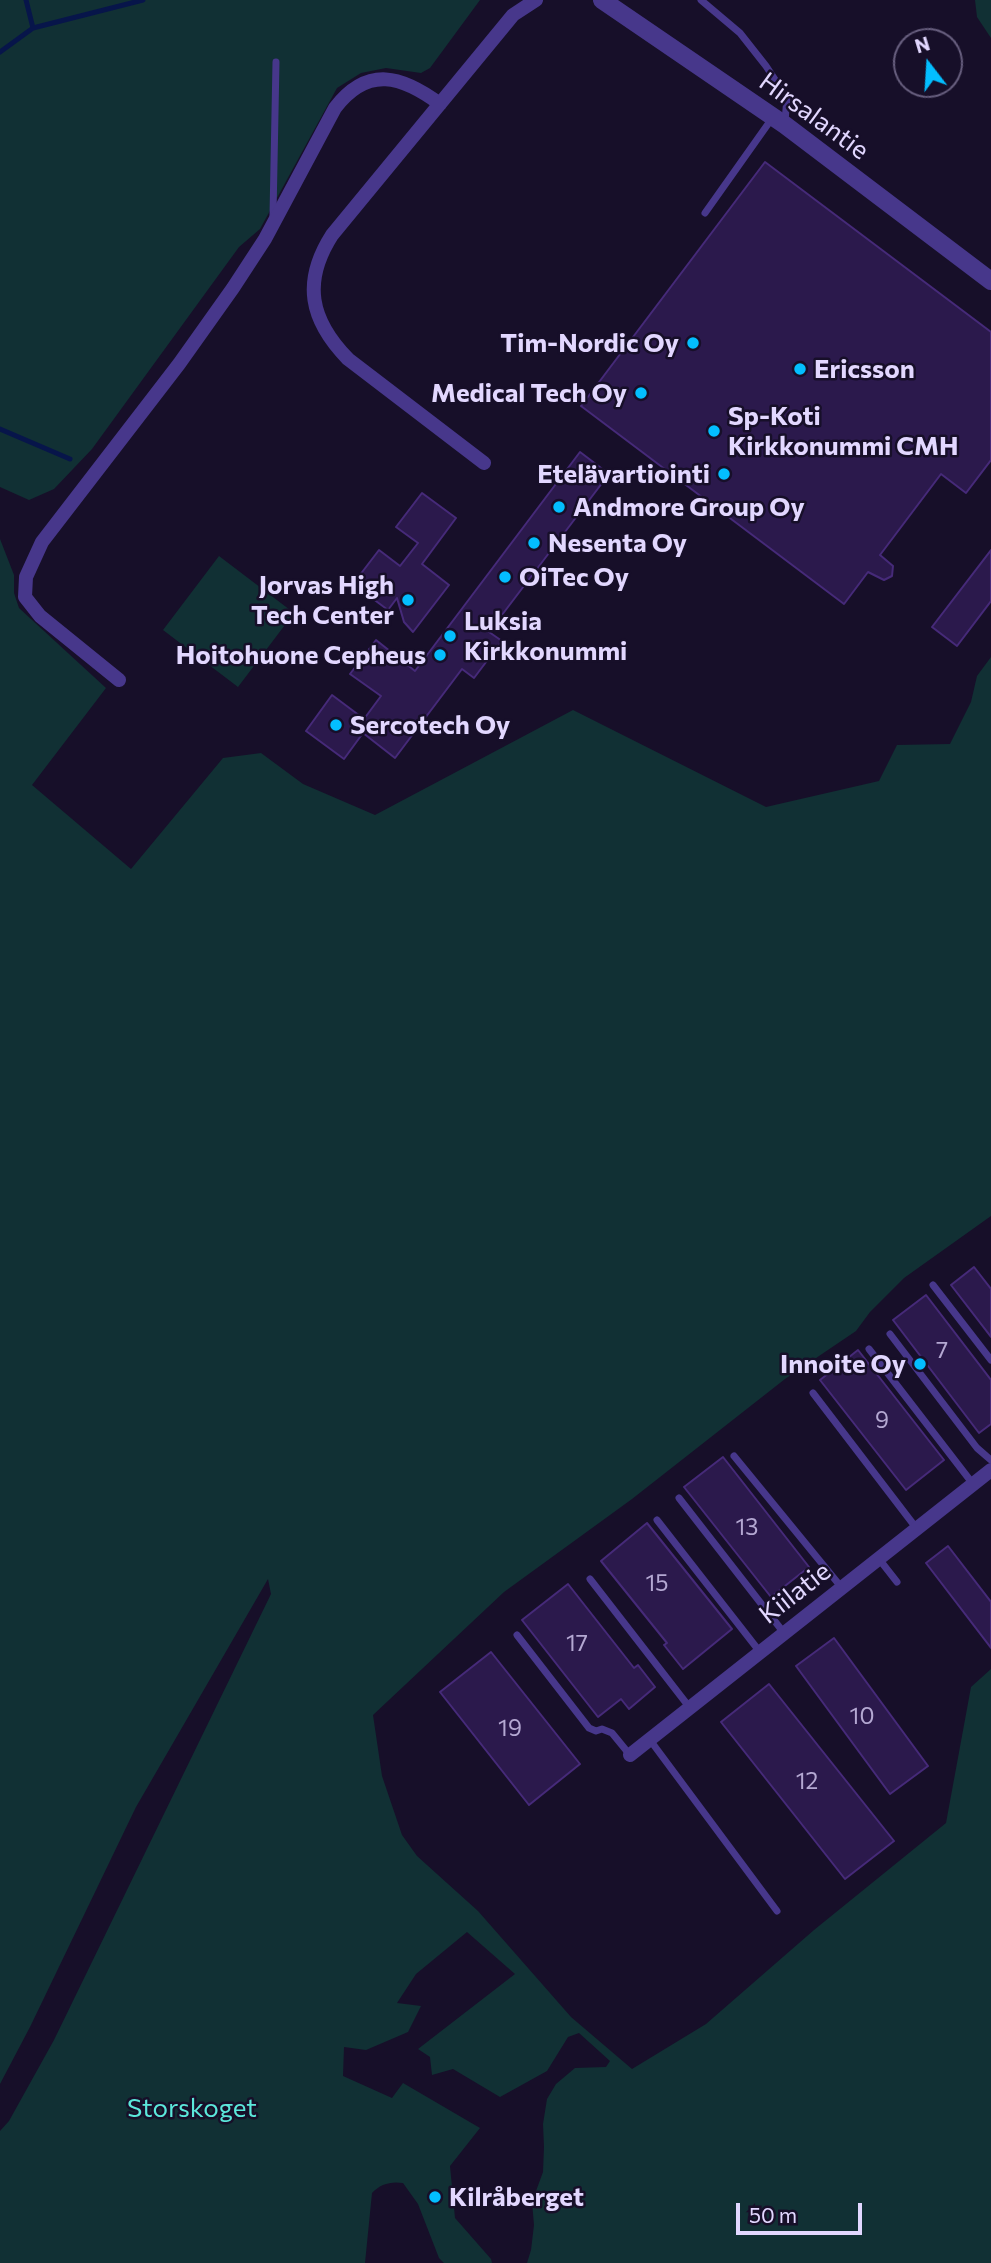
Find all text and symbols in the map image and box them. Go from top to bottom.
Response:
north arrow [893,28,963,98]
text: N [912,31,932,57]
street label: Hirsalantie [753,66,875,166]
place label: Tim-Nordic Oy [500,327,679,359]
marker: Tim-Nordic Oy [685,335,701,351]
place label: Ericsson [814,353,915,385]
marker: Ericsson [792,361,808,377]
place label: Medical Tech Oy [431,377,627,409]
marker: Medical Tech Oy [633,385,649,401]
place label: Sp-Koti Kirkkonummi CMH [728,400,959,462]
marker: Sp-Koti Kirkkonummi CMH [706,423,722,439]
place label: Etelävartiointi [537,458,710,490]
marker: Etelävartiointi [716,466,732,482]
place label: Andmore Group Oy [573,491,805,523]
marker: Andmore Group Oy [551,499,567,515]
place label: Nesenta Oy [548,527,687,559]
marker: Nesenta Oy [526,535,542,551]
place label: OiTec Oy [519,561,629,593]
place label: Jorvas High Tech Center [251,569,394,630]
marker: OiTec Oy [497,569,513,585]
marker: Jorvas High Tech Center [400,592,416,608]
place label: Luksia Kirkkonummi [464,605,627,666]
marker: Luksia Kirkkonummi [442,628,458,644]
place label: Hoitohuone Cepheus [176,639,426,671]
marker: Hoitohuone Cepheus [432,647,448,663]
place label: Sercotech Oy [350,709,510,741]
marker: Sercotech Oy [328,717,344,733]
house number: 7 [936,1336,948,1364]
place label: Innoite Oy [780,1348,906,1380]
marker: Innoite Oy [912,1356,928,1372]
house number: 9 [875,1406,889,1434]
house number: 13 [736,1513,758,1541]
street label: Kiilatie [753,1555,837,1631]
house number: 15 [645,1569,669,1597]
house number: 17 [566,1629,588,1657]
house number: 10 [850,1702,874,1730]
house number: 19 [498,1714,522,1742]
house number: 12 [796,1767,818,1795]
park label: Storskoget [127,2092,257,2124]
place label: Kilråberget [449,2181,584,2213]
marker: Kilråberget [427,2189,443,2205]
scale bar [739,2190,865,2234]
text: 50 m [749,2202,797,2227]

